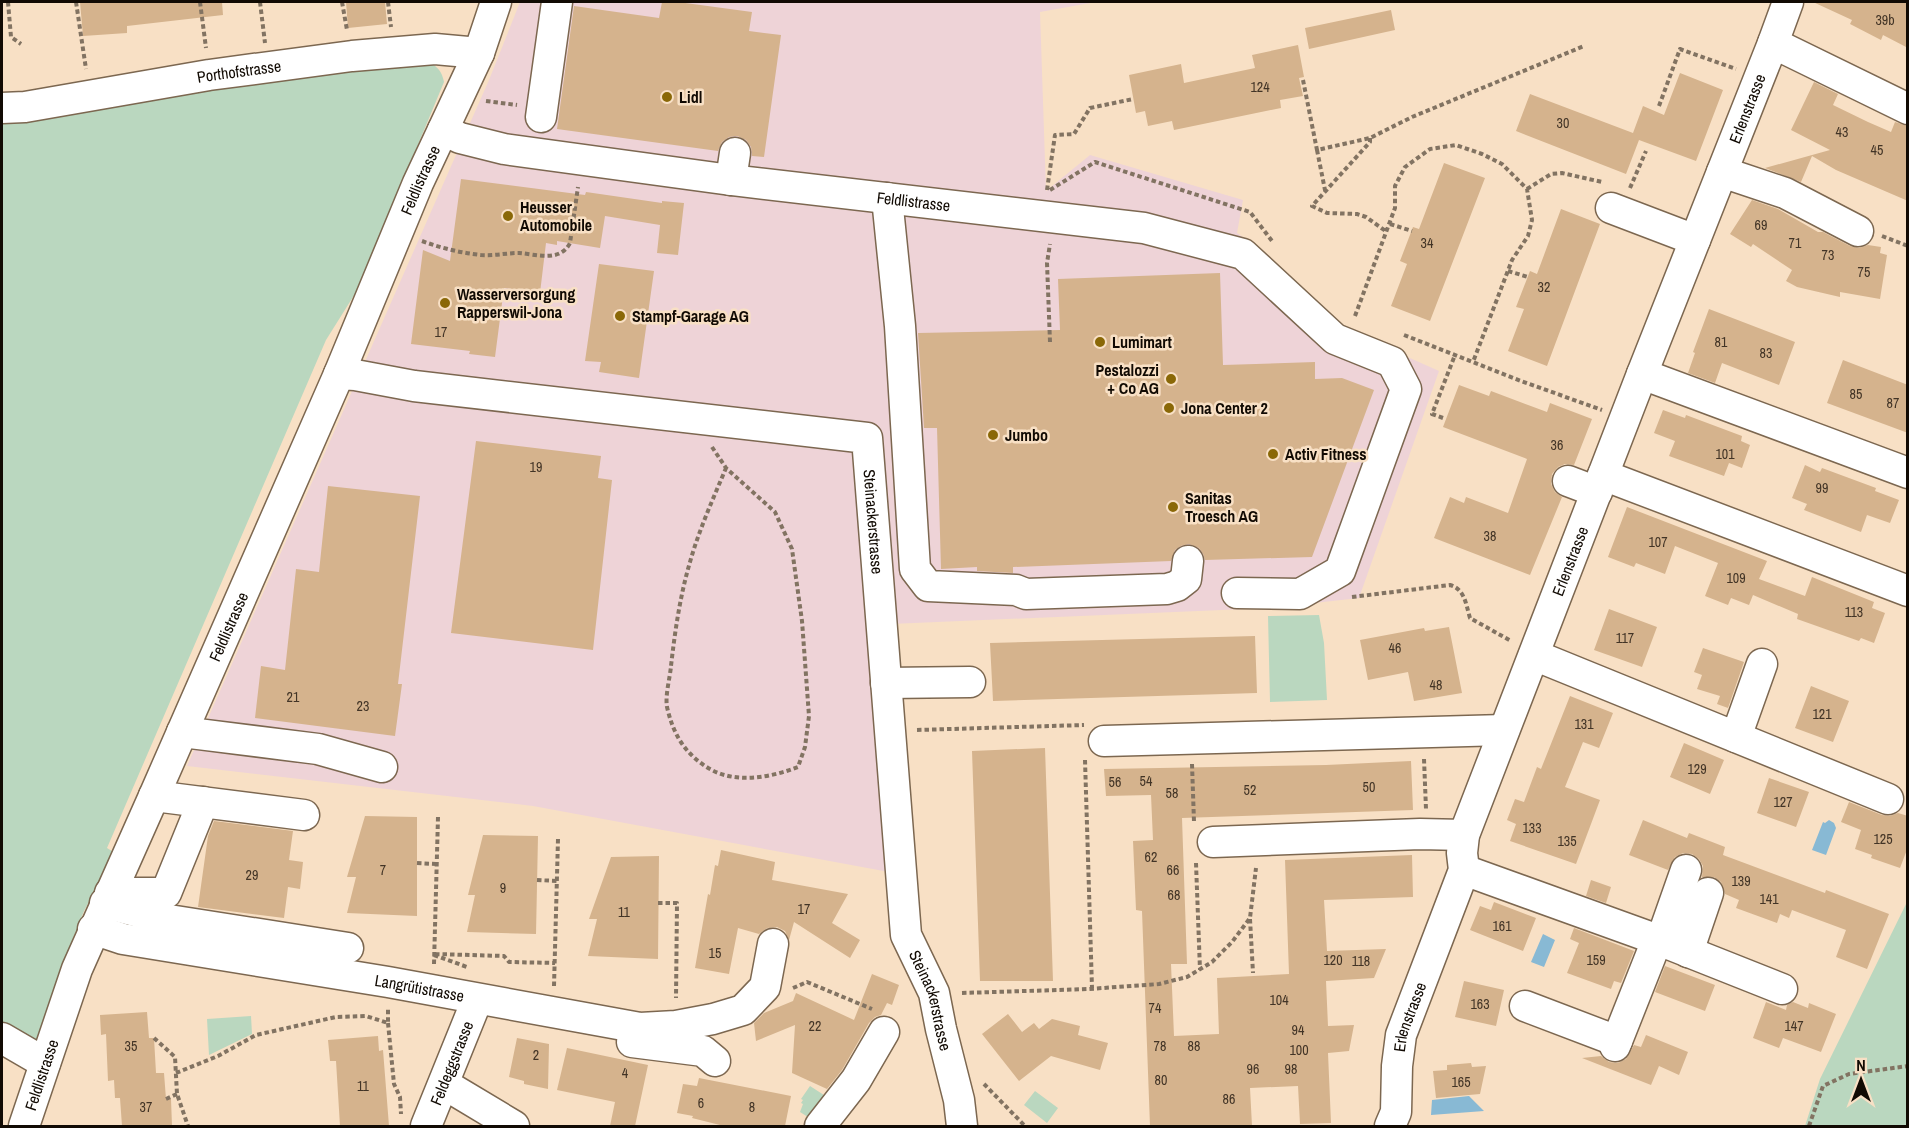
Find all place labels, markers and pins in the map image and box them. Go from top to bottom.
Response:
place label: Lidl [679,86,702,108]
marker: Lidl [660,90,674,104]
place label: Heusser Automobile [520,196,592,236]
marker: Heusser Automobile [501,209,515,223]
place label: Wasserversorgung Rapperswil-Jona [457,283,575,323]
marker: Wasserversorgung Rapperswil-Jona [438,296,452,310]
place label: Stampf-Garage AG [632,305,749,327]
marker: Stampf-Garage AG [613,309,627,323]
place label: Lumimart [1112,331,1172,353]
marker: Lumimart [1093,335,1107,349]
place label: Pestalozzi + Co AG [1096,359,1159,399]
marker: Pestalozzi + Co AG [1164,372,1178,386]
place label: Jona Center 2 [1181,397,1268,419]
marker: Jona Center 2 [1162,401,1176,415]
place label: Jumbo [1005,424,1048,446]
marker: Jumbo [986,428,1000,442]
place label: Activ Fitness [1285,443,1367,465]
marker: Activ Fitness [1266,447,1280,461]
place label: Sanitas Troesch AG [1185,487,1258,527]
marker: Sanitas Troesch AG [1166,500,1180,514]

